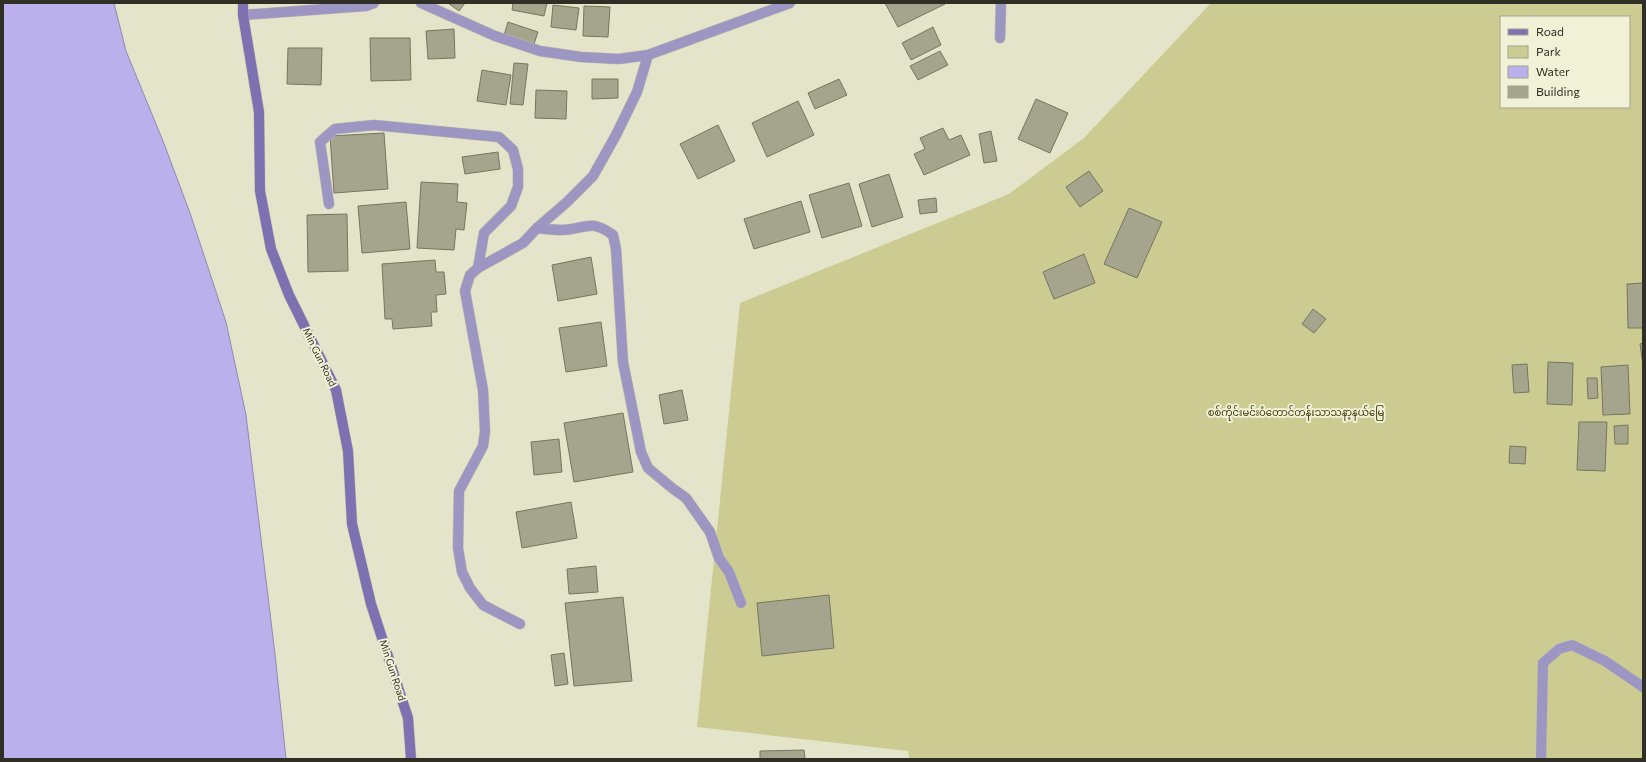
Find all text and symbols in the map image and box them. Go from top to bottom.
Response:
legend [1500,16,1630,108]
text: Road [1536,24,1564,38]
text: Park [1536,44,1562,58]
text: Water [1536,64,1570,78]
text: Building [1536,84,1580,98]
street label: Min Gun Road [301,326,339,388]
park label: စစ်ကိုင်းမင်းဝံတောင်တန်းသာသနာ့နယ်မြေ [1208,405,1385,421]
street label: Min Gun Road [377,638,409,702]

